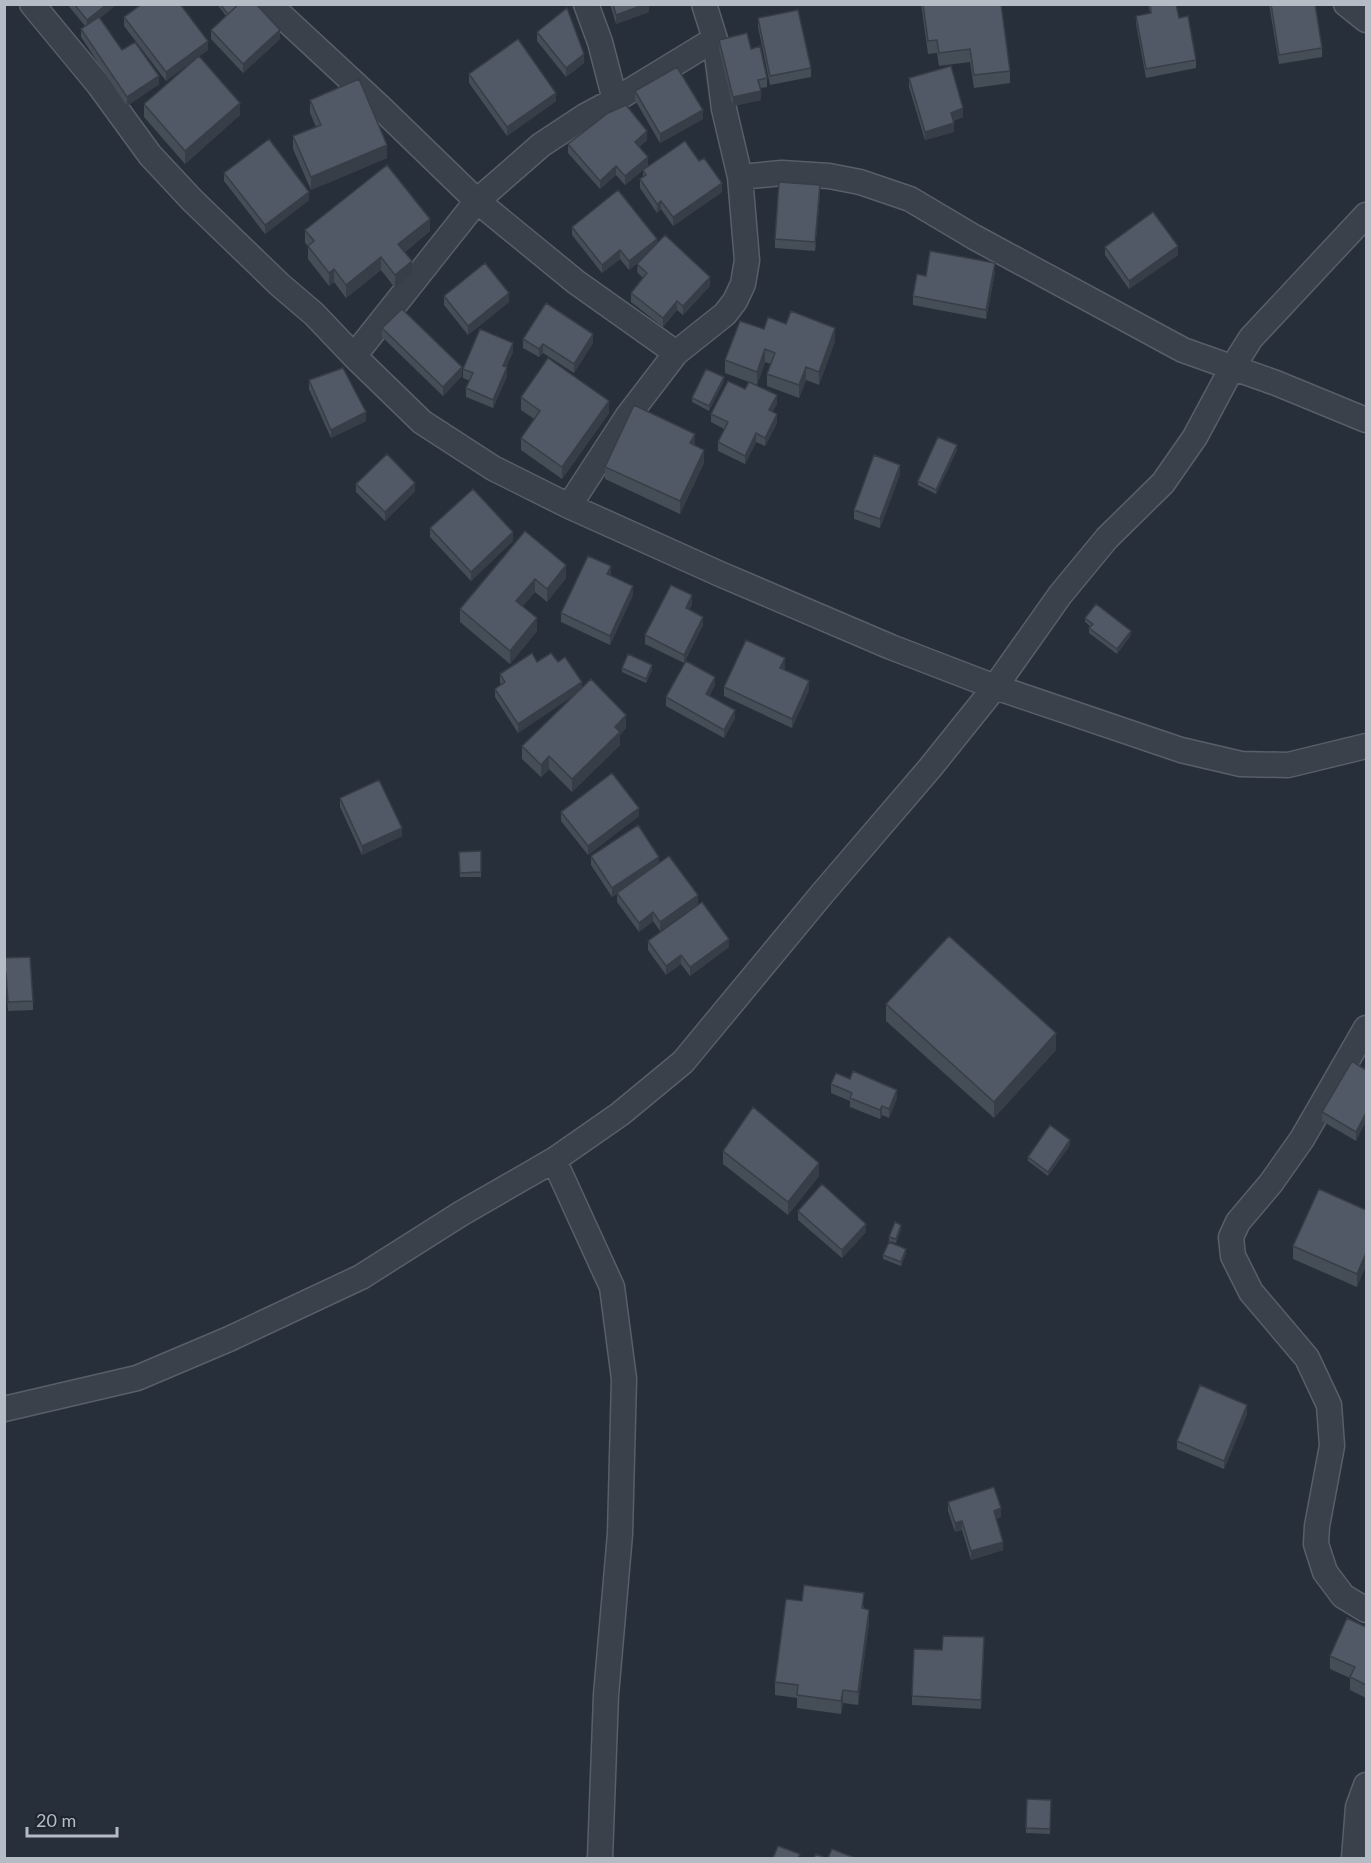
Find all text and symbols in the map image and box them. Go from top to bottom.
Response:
scale bar [27,1800,117,1838]
text: 20 m [36,1809,76,1831]

